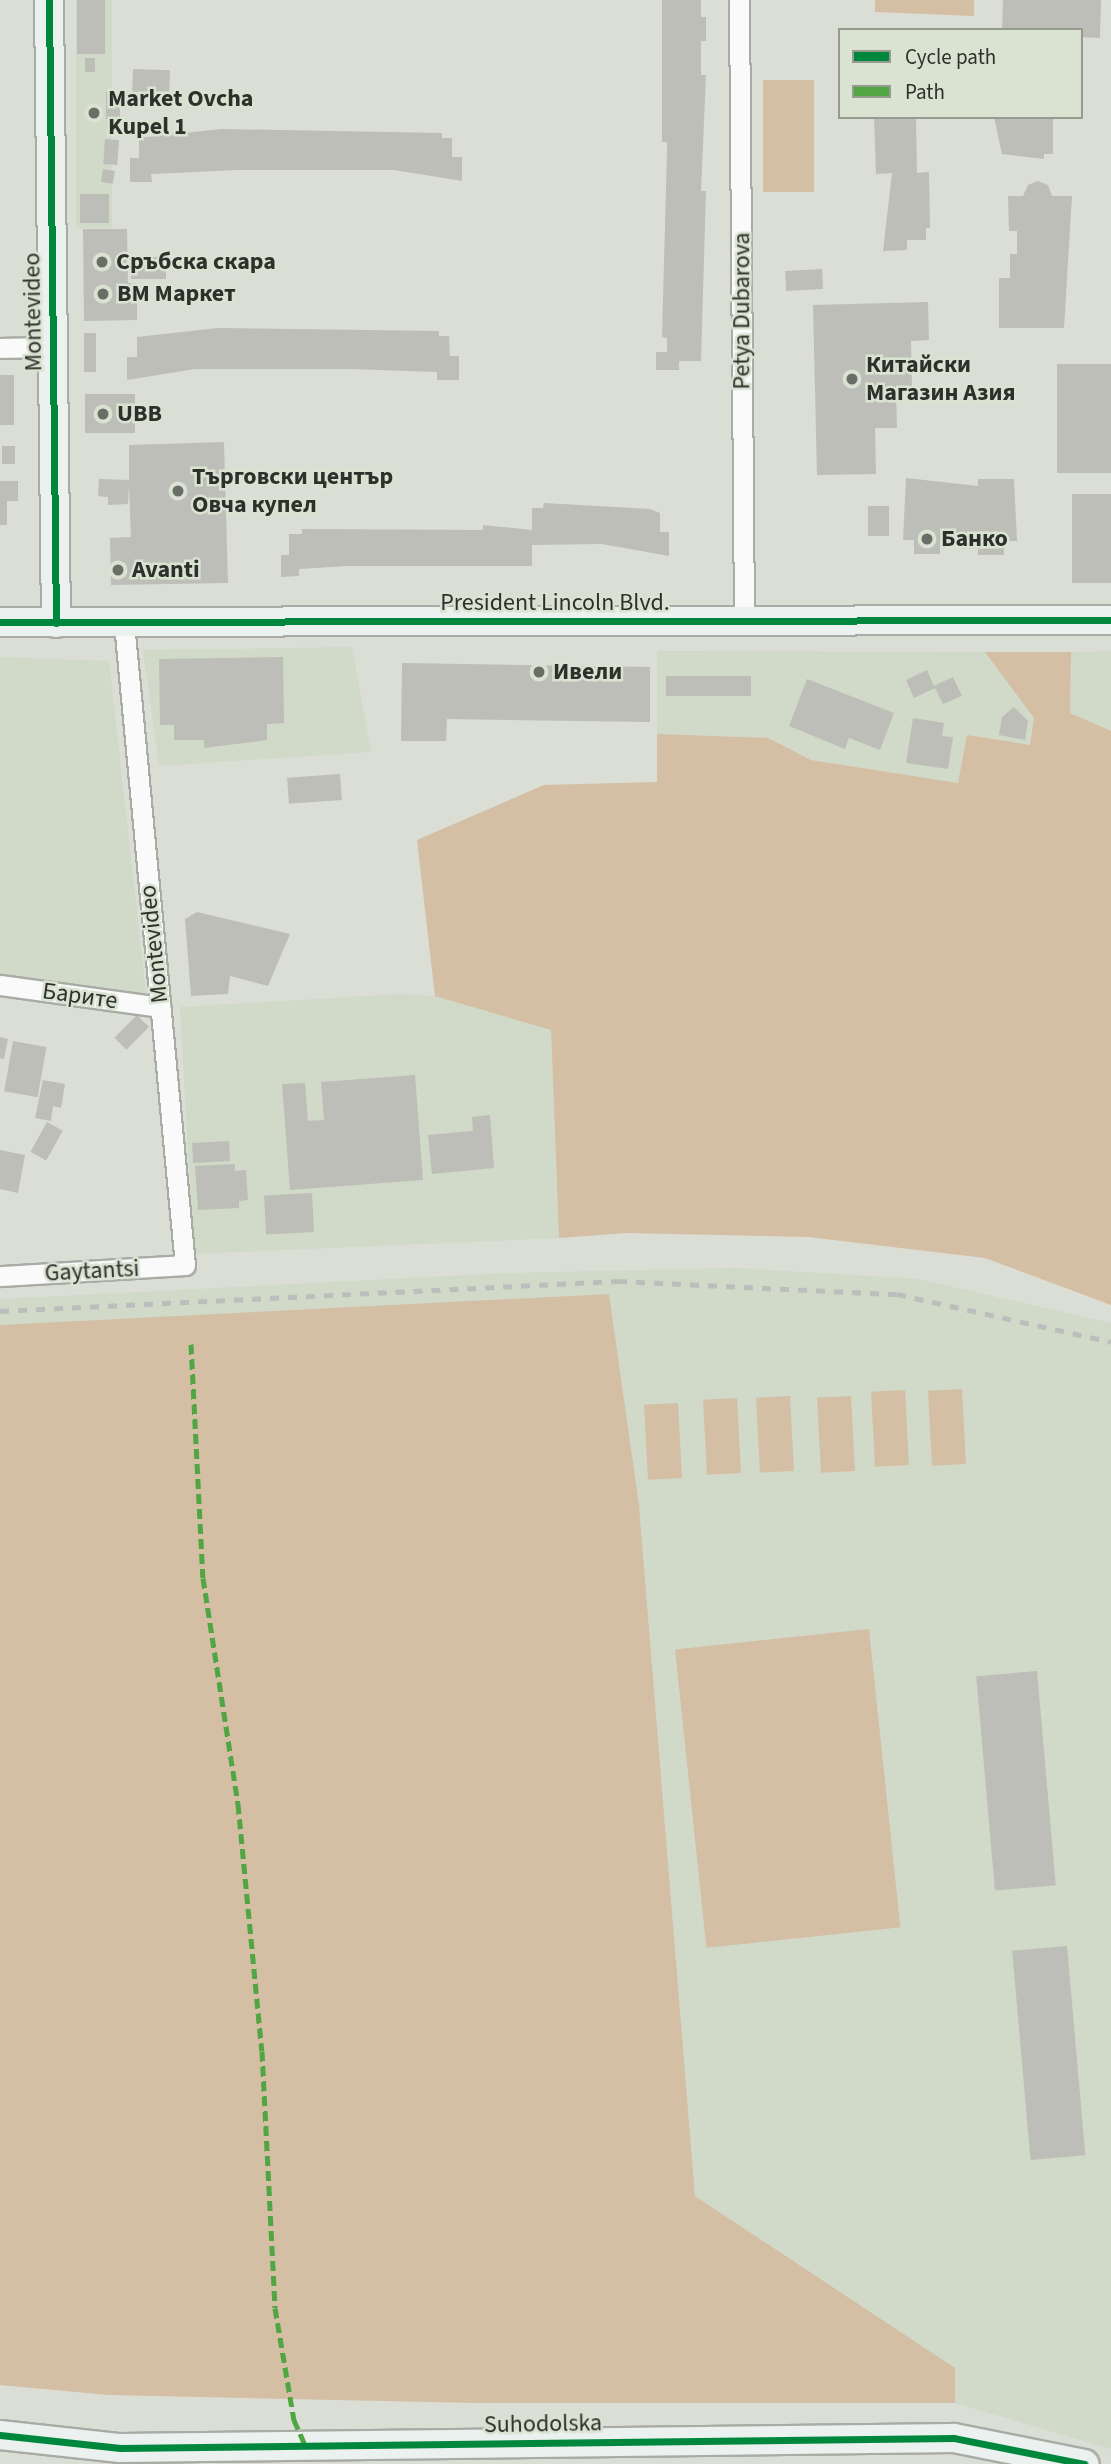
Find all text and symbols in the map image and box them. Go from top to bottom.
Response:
legend [838,28,1083,119]
text: Cycle path [905,42,996,72]
text: Path [905,77,945,107]
place label: Market Ovcha Kupel 1 [108,85,254,141]
marker: Market Ovcha Kupel 1 [86,105,102,121]
street label: Petya Dubarova [728,232,756,390]
place label: Сръбска скара [116,248,276,276]
street label: Montevideo [18,252,48,372]
marker: Сръбска скара [94,254,110,270]
place label: ВМ Маркет [117,280,236,308]
marker: ВМ Маркет [95,286,111,302]
place label: Китайски Магазин Азия [866,351,1016,407]
marker: Китайски Магазин Азия [844,371,860,387]
place label: UBB [117,400,162,428]
marker: UBB [95,406,111,422]
place label: Търговски център Овча купел [192,463,393,519]
marker: Търговски център Овча купел [170,483,186,499]
place label: Банко [941,525,1008,553]
marker: Банко [919,531,935,547]
place label: Avanti [132,556,200,584]
marker: Avanti [110,562,126,578]
street label: President Lincoln Blvd. [440,589,670,617]
place label: Ивели [553,658,622,686]
marker: Ивели [531,664,547,680]
street label: Montevideo [133,883,175,1005]
street label: Барите [41,976,119,1016]
street label: Gaytantsi [44,1254,140,1288]
street label: Suhodolska [484,2409,602,2439]

